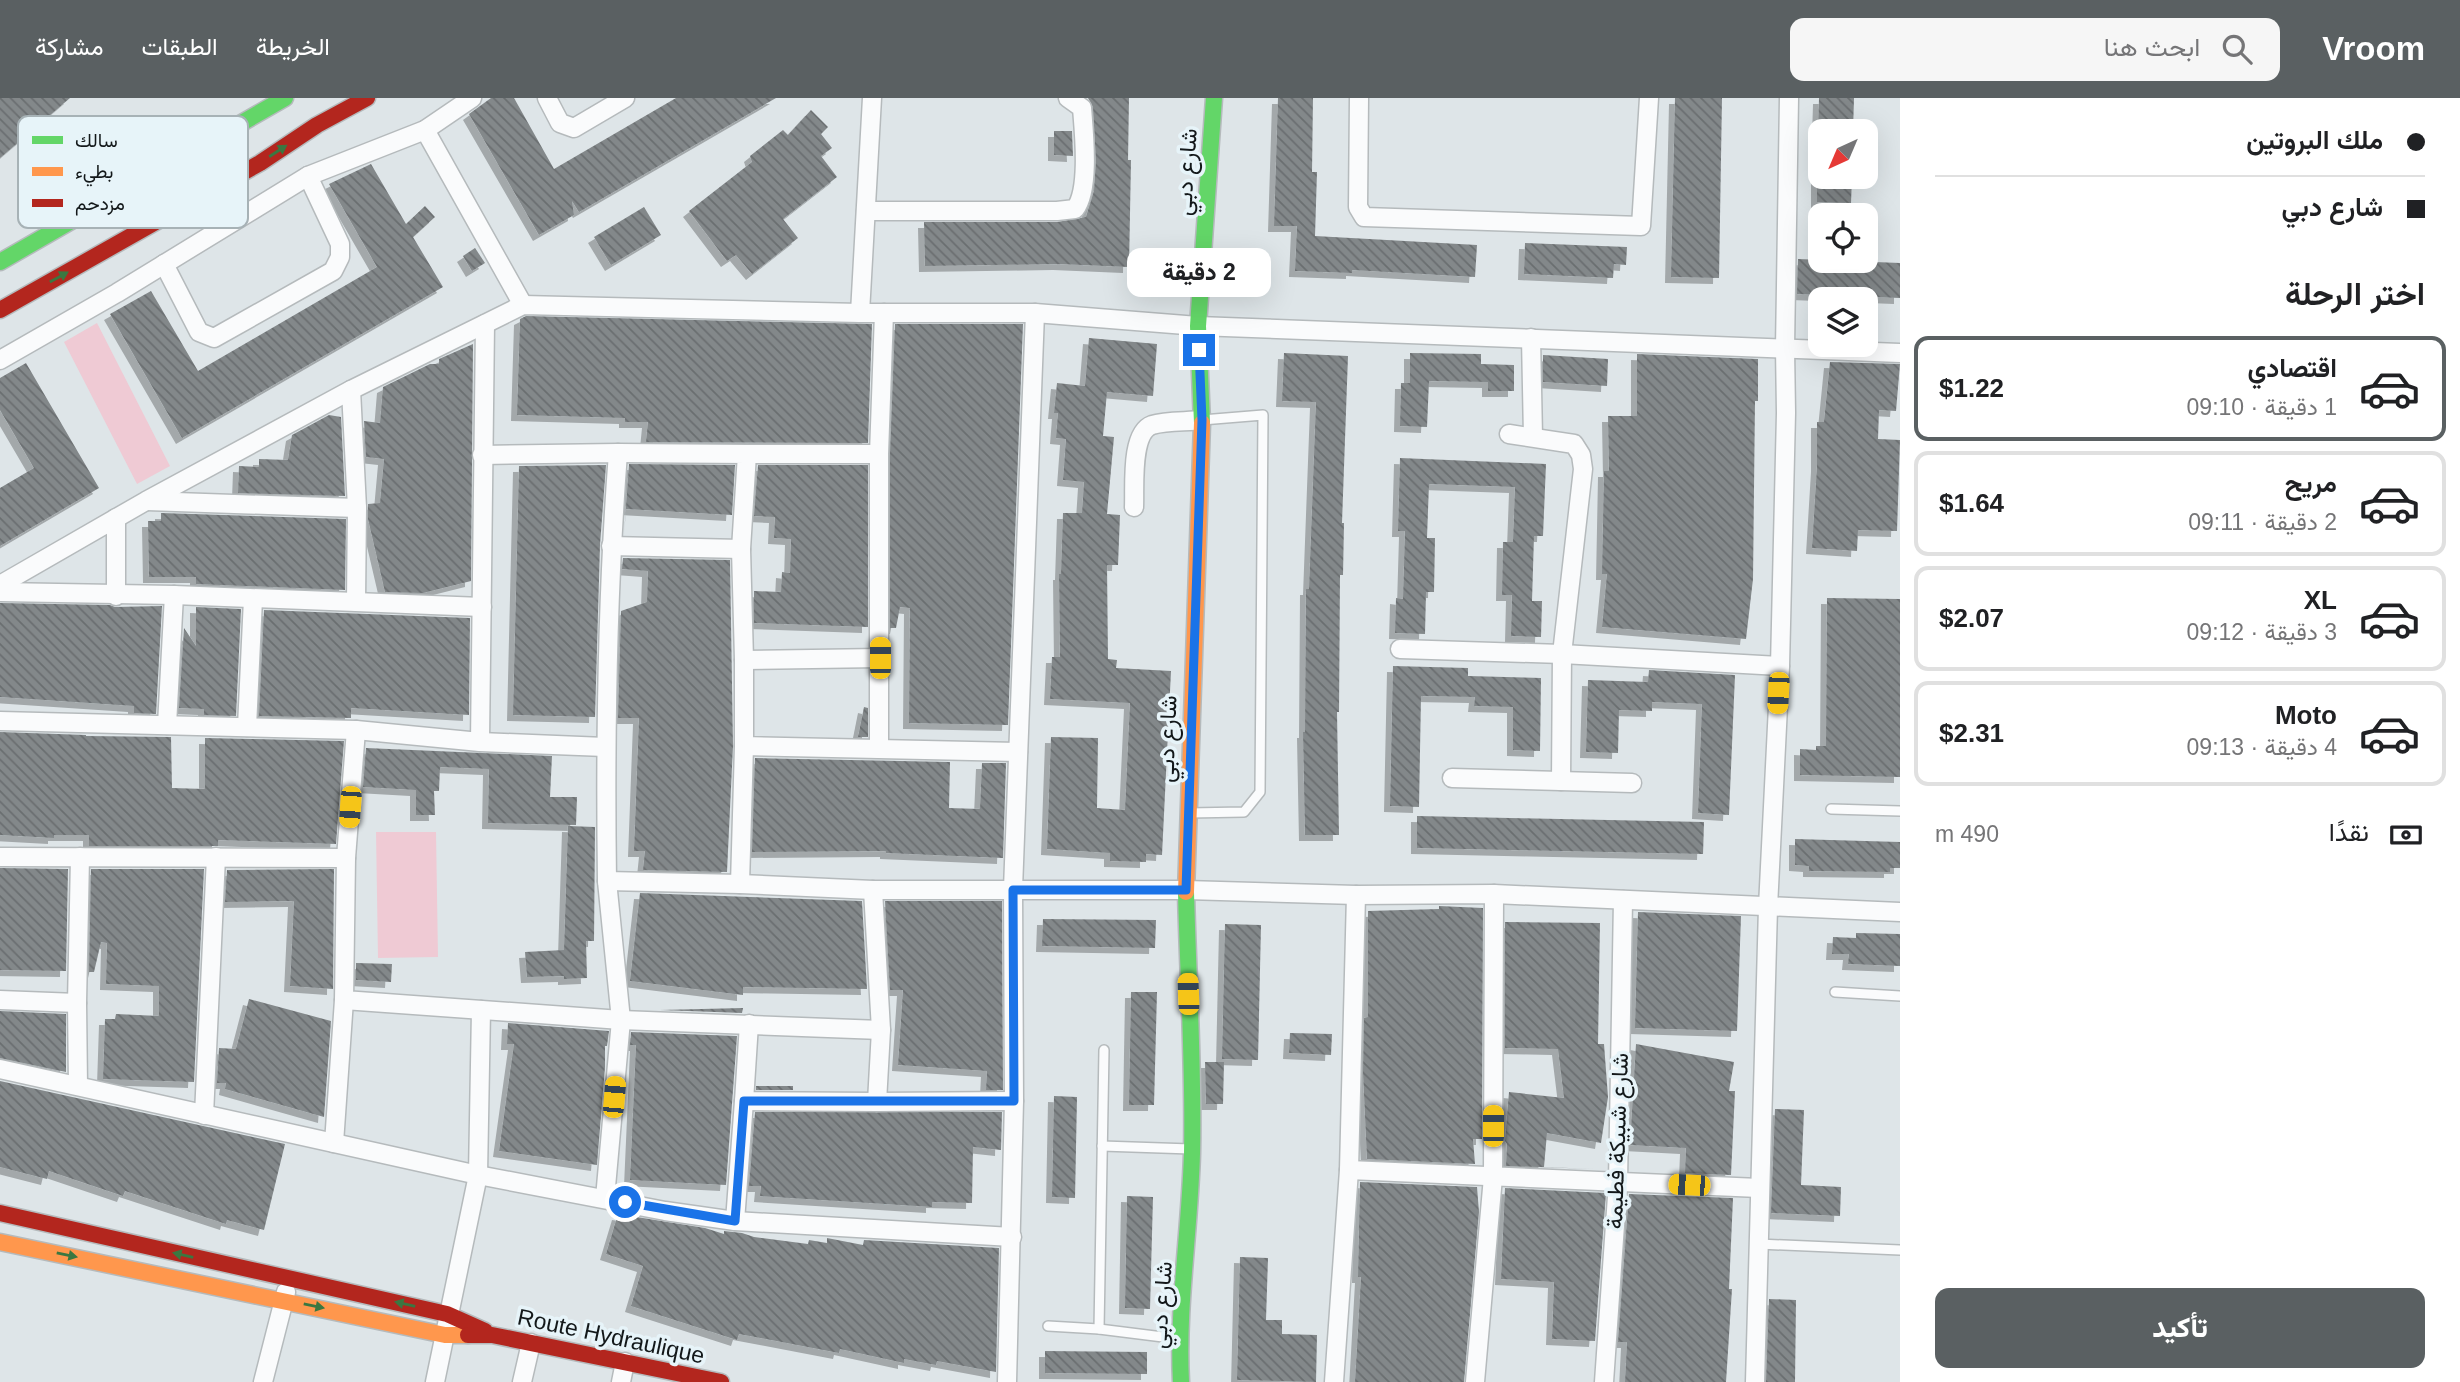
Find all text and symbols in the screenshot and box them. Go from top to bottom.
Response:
search box [1790,18,2280,81]
icon: search [2218,30,2256,68]
text: Vroom [2322,30,2425,67]
text: ابحث هنا [2104,32,2200,62]
text: مشاركة [35,33,103,60]
text: الطبقات [141,33,218,60]
text: الخريطة [256,33,330,60]
legend [18,116,248,228]
north arrow [1808,119,1878,189]
map controls [1808,119,1878,357]
text: ملك البروتين [2246,125,2383,155]
street label: شارع دبي [1170,127,1208,217]
text: سالك [75,130,118,151]
one-way arrow [268,145,288,158]
text: بطيء [75,161,113,187]
text: شارع دبي [2281,192,2383,222]
text: مزدحم [75,193,125,216]
button: locate [1808,203,1878,273]
callout: 2 دقيقة [1127,248,1271,298]
text: 2 دقيقة [1162,259,1236,285]
one-way arrow [50,270,69,283]
text: اختر الرحلة [2285,276,2425,312]
button: layers [1808,287,1878,357]
route end [1183,334,1215,366]
text: اقتصادي [2248,353,2337,383]
icon: car [2358,357,2421,420]
text: $1.22 [1939,373,2004,403]
text: 1 دقيقة · 09:10 [2187,394,2337,420]
text: مريح [2285,468,2337,498]
icon: car [2358,472,2421,535]
text: $1.64 [1939,488,2004,518]
text: 2 دقيقة · 09:11 [2188,509,2337,535]
text: XL [2304,585,2337,615]
icon: car [2358,587,2421,650]
text: $2.07 [1939,603,2004,633]
text: 3 دقيقة · 09:12 [2187,619,2337,645]
car [870,637,891,679]
car [1767,671,1790,715]
street label: شارع دبي [1152,695,1188,783]
text: Moto [2275,700,2337,730]
icon: car [2358,702,2421,765]
text: $2.31 [1939,718,2004,748]
text: 4 دقيقة · 09:13 [2187,734,2337,760]
car [339,785,362,829]
icon: cash [2387,816,2425,854]
text: نقدًا [2329,817,2369,847]
text: 490 m [1935,821,1999,847]
car [1177,973,1200,1015]
street label: شارع شبيكة فطيمة [1601,1052,1636,1230]
car [602,1075,627,1119]
car [1483,1105,1504,1147]
car [1668,1173,1711,1197]
route start [609,1186,641,1218]
one-way arrow [172,1249,194,1260]
one-way arrow [56,1250,78,1261]
street label: شارع دبي [1145,1260,1183,1350]
button: تأكيد [1935,1288,2425,1368]
one-way arrow [394,1299,416,1310]
one-way arrow [303,1301,325,1312]
street label: Route Hydraulique [515,1303,707,1369]

